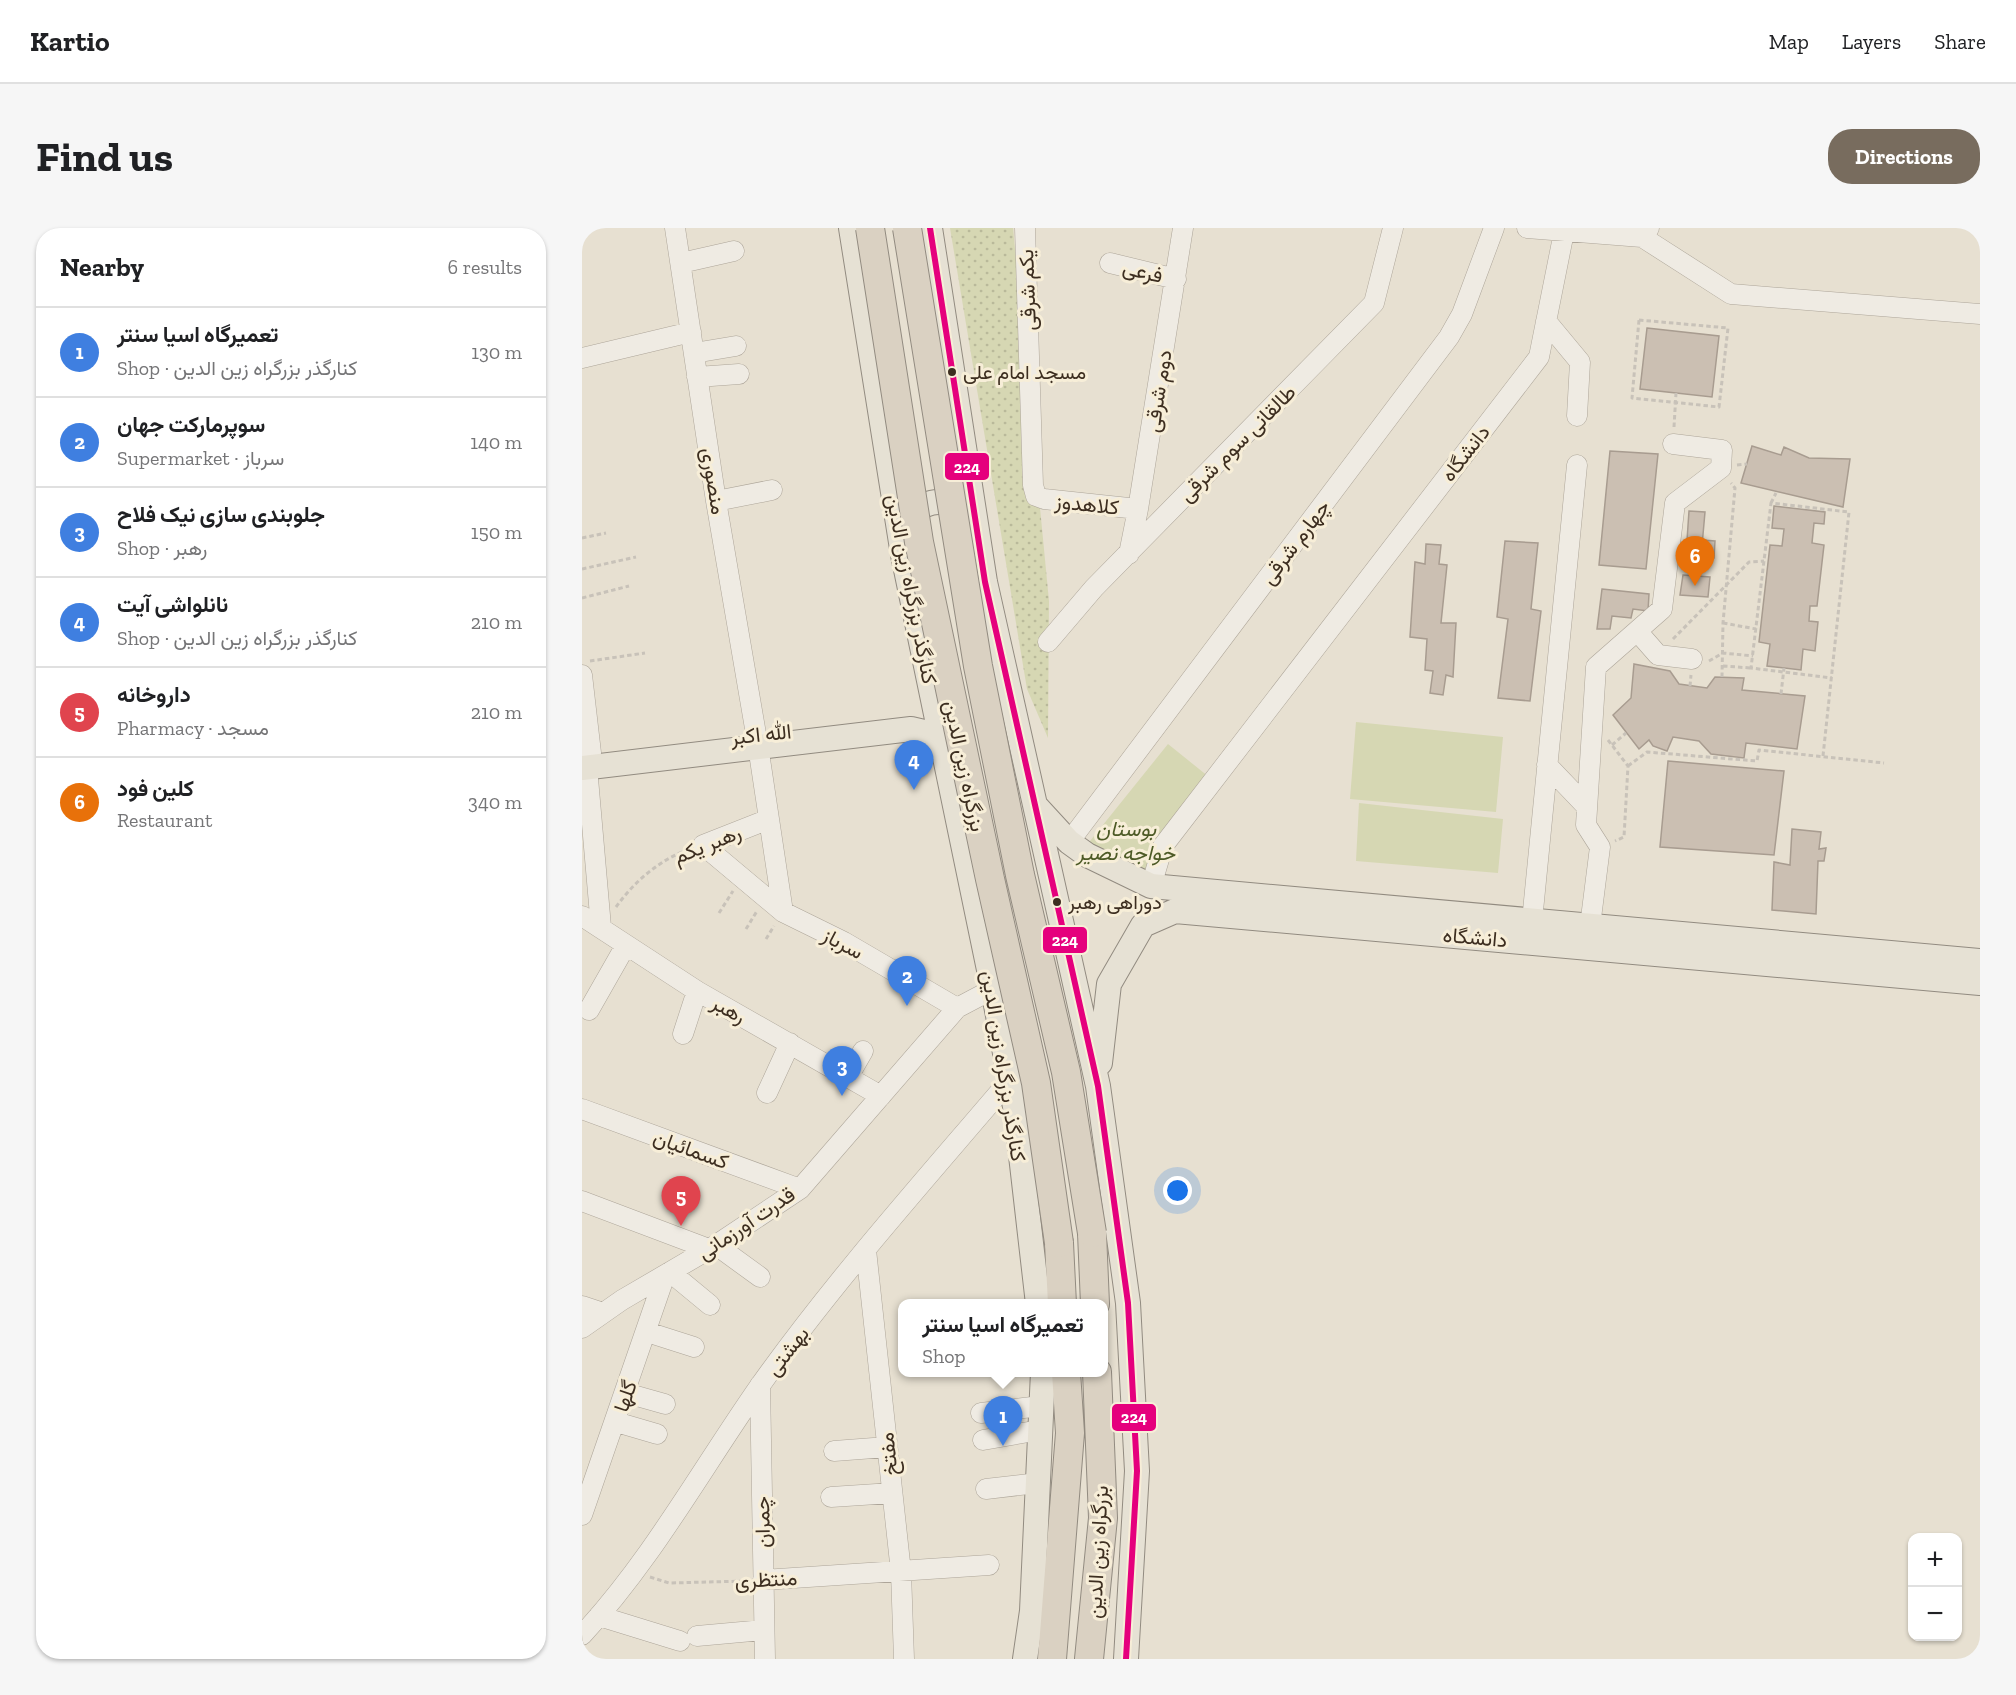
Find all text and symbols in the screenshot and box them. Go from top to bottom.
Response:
text: Kartio [30,25,110,58]
text: Map [1769,29,1809,54]
text: Layers [1842,29,1901,54]
text: Share [1934,29,1986,54]
button: Directions [1828,129,1980,184]
text: Find us [36,131,173,182]
street label: یکم شرقی [1013,249,1043,331]
text: Nearby [60,251,144,283]
street label: فرعی [1120,254,1166,289]
text: 6 results [448,255,522,279]
text: تعمیرگاه اسیا سنتر [117,321,278,348]
text: 1 [75,340,84,364]
text: 130 m [471,340,522,364]
street label: دوم شرقی [1139,348,1179,434]
text: Shop · کنارگذر بزرگراه زین الدین [117,356,357,380]
place label: مسجد امام علی [963,360,1086,385]
marker: مسجد امام علی [946,366,958,378]
street label: طالقانی سوم شرقی [1173,379,1302,508]
text: سوپرمارکت جهان [117,411,265,438]
street label: دانشگاه [1435,420,1495,486]
text: 2 [74,430,85,454]
text: 140 m [470,430,522,454]
text: Supermarket · سرباز [117,446,284,470]
street label: منصوری [695,446,732,517]
line badge: 224 [944,452,990,481]
text: 224 [954,458,980,477]
street label: کلاهدوز [1053,488,1120,521]
street label: کنارگذر بزرگراه زین الدین [880,492,943,686]
street label: چهارم شرقی [1255,495,1336,590]
text: جلوبندی سازی نیک فلاح [117,501,325,528]
text: 3 [74,520,85,544]
text: 150 m [471,520,522,544]
text: Shop · رهبر [117,536,207,560]
pin: 6 [1676,536,1714,586]
text: نانلواشی آیت [117,591,228,618]
text: 4 [74,610,85,634]
text: 210 m [471,610,522,634]
text: Shop · کنارگذر بزرگراه زین الدین [117,626,357,650]
text: داروخانه [117,681,191,708]
street label: بزرگراه زین الدین [938,698,991,834]
text: 5 [74,700,85,724]
text: 210 m [471,700,522,724]
text: Pharmacy · مسجد [117,716,269,740]
street label: الله اکبر [728,718,793,751]
pin: 4 [894,740,934,790]
text: کلین فود [117,775,194,802]
text: 6 [74,790,85,814]
text: 340 m [468,790,522,814]
text: Restaurant [117,808,213,832]
park label: بوستان خواجه نصیر [1075,816,1176,866]
street label: رهبر یکم [669,819,745,871]
place label: دوراهی رهبر [1067,890,1162,915]
marker: دوراهی رهبر [1051,896,1063,908]
street label: سرباز [817,921,868,965]
street label: دانشگاه [1442,922,1508,952]
line badge: 224 [1042,926,1088,954]
text: 224 [1052,931,1078,950]
pin: 2 [888,956,926,1006]
street label: کنارگذر بزرگراه زین الدین [976,969,1031,1163]
street label: رهبر [706,989,751,1029]
pin: 3 [822,1046,862,1096]
street label: کسمائیان [650,1124,732,1174]
pin: 5 [662,1176,700,1226]
your location [1163,1176,1192,1205]
street label: قدرت آورزمانی [692,1181,800,1266]
popup [898,1299,1108,1377]
text: تعمیرگاه اسیا سنتر [922,1311,1084,1338]
street label: بهشتی [760,1321,815,1381]
text: Shop [922,1344,965,1368]
street label: گلها [608,1377,643,1416]
pin: 1 [984,1396,1022,1446]
line badge: 224 [1111,1403,1157,1432]
text: 224 [1121,1408,1147,1427]
street label: مفتخ [873,1431,905,1477]
street label: بزرگراه زین الدین [1081,1485,1114,1619]
street label: چمران [749,1496,777,1548]
map controls [1908,1533,1962,1641]
button: + [1908,1533,1962,1587]
street label: منتظری [734,1565,798,1594]
button: − [1908,1587,1962,1641]

